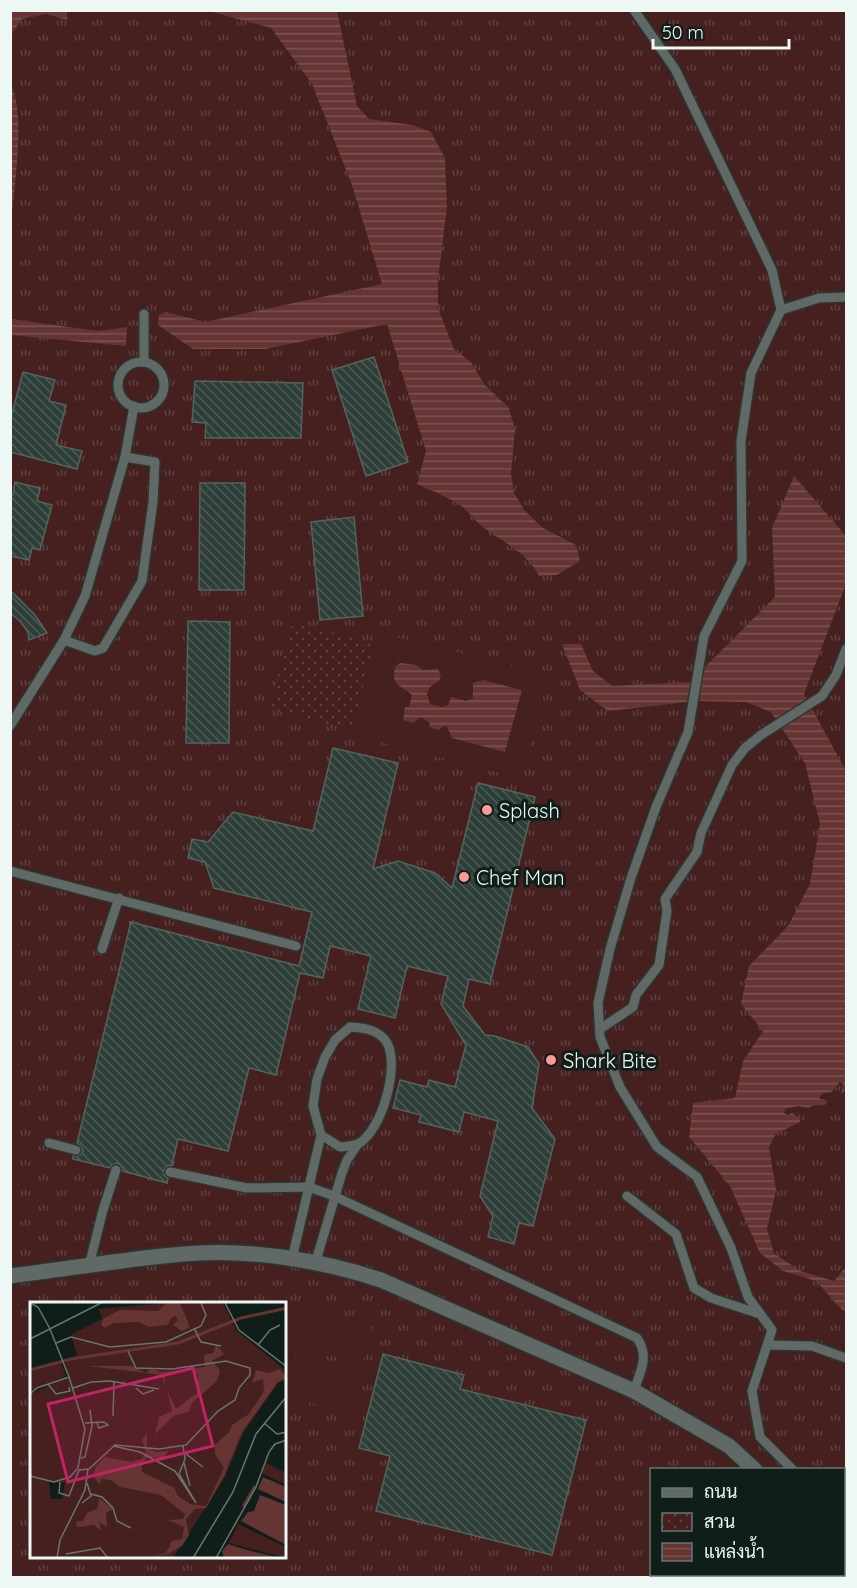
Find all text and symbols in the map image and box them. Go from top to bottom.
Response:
scale bar [653,12,790,50]
text: 50 m [662,21,704,44]
place label: Splash [499,798,560,823]
marker: Splash [480,803,494,817]
place label: Chef Man [476,865,565,890]
marker: Chef Man [457,870,471,884]
place label: Shark Bite [563,1048,657,1073]
marker: Shark Bite [544,1053,558,1067]
inset map [30,1302,286,1558]
legend [650,1468,845,1576]
text: ถนน [704,1480,737,1503]
text: สวน [704,1510,735,1533]
text: แหล่งน้ำ [704,1536,765,1563]

